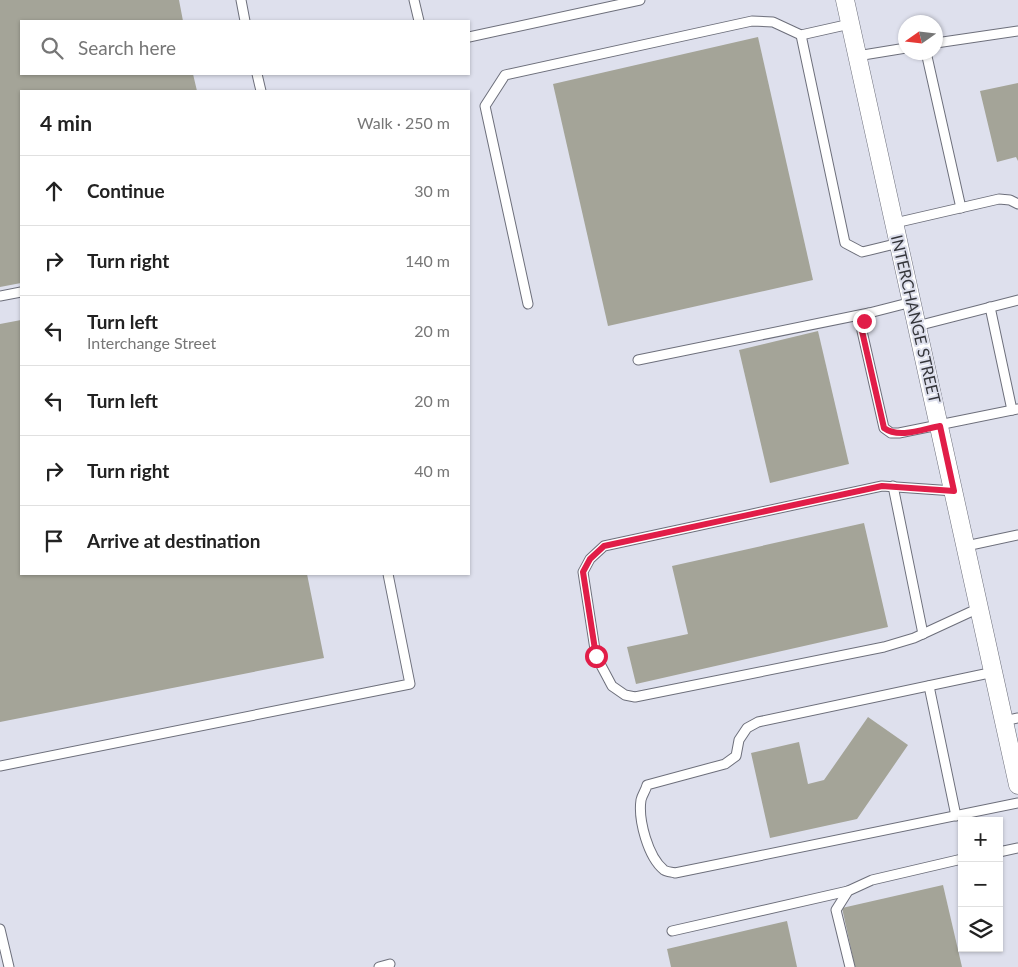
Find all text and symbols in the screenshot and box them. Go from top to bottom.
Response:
north arrow [898,15,943,60]
search box [20,20,470,75]
icon: search [38,34,66,62]
text: Search here [78,36,176,59]
text: 4 min [40,110,92,135]
text: Walk · 250 m [357,113,450,132]
icon: ahead [40,177,68,205]
text: Continue [87,179,165,202]
text: 30 m [414,181,450,200]
street label: INTERCHANGE STREET [888,233,945,406]
icon: right [40,247,68,275]
text: Turn right [87,249,169,272]
text: 140 m [405,251,450,270]
text: Turn left [87,310,158,333]
route end [853,310,876,333]
icon: left [40,317,68,345]
text: 20 m [414,321,450,340]
text: Interchange Street [87,333,216,352]
icon: left [40,387,68,415]
text: Turn left [87,389,158,412]
text: 20 m [414,391,450,410]
icon: right [40,457,68,485]
text: Turn right [87,459,169,482]
text: 40 m [414,461,450,480]
icon: arrive [40,527,68,555]
text: Arrive at destination [87,529,260,552]
route start [585,645,608,668]
map controls [958,817,1003,952]
button: + [958,817,1003,862]
button: − [958,862,1003,907]
button: layers [958,907,1003,952]

